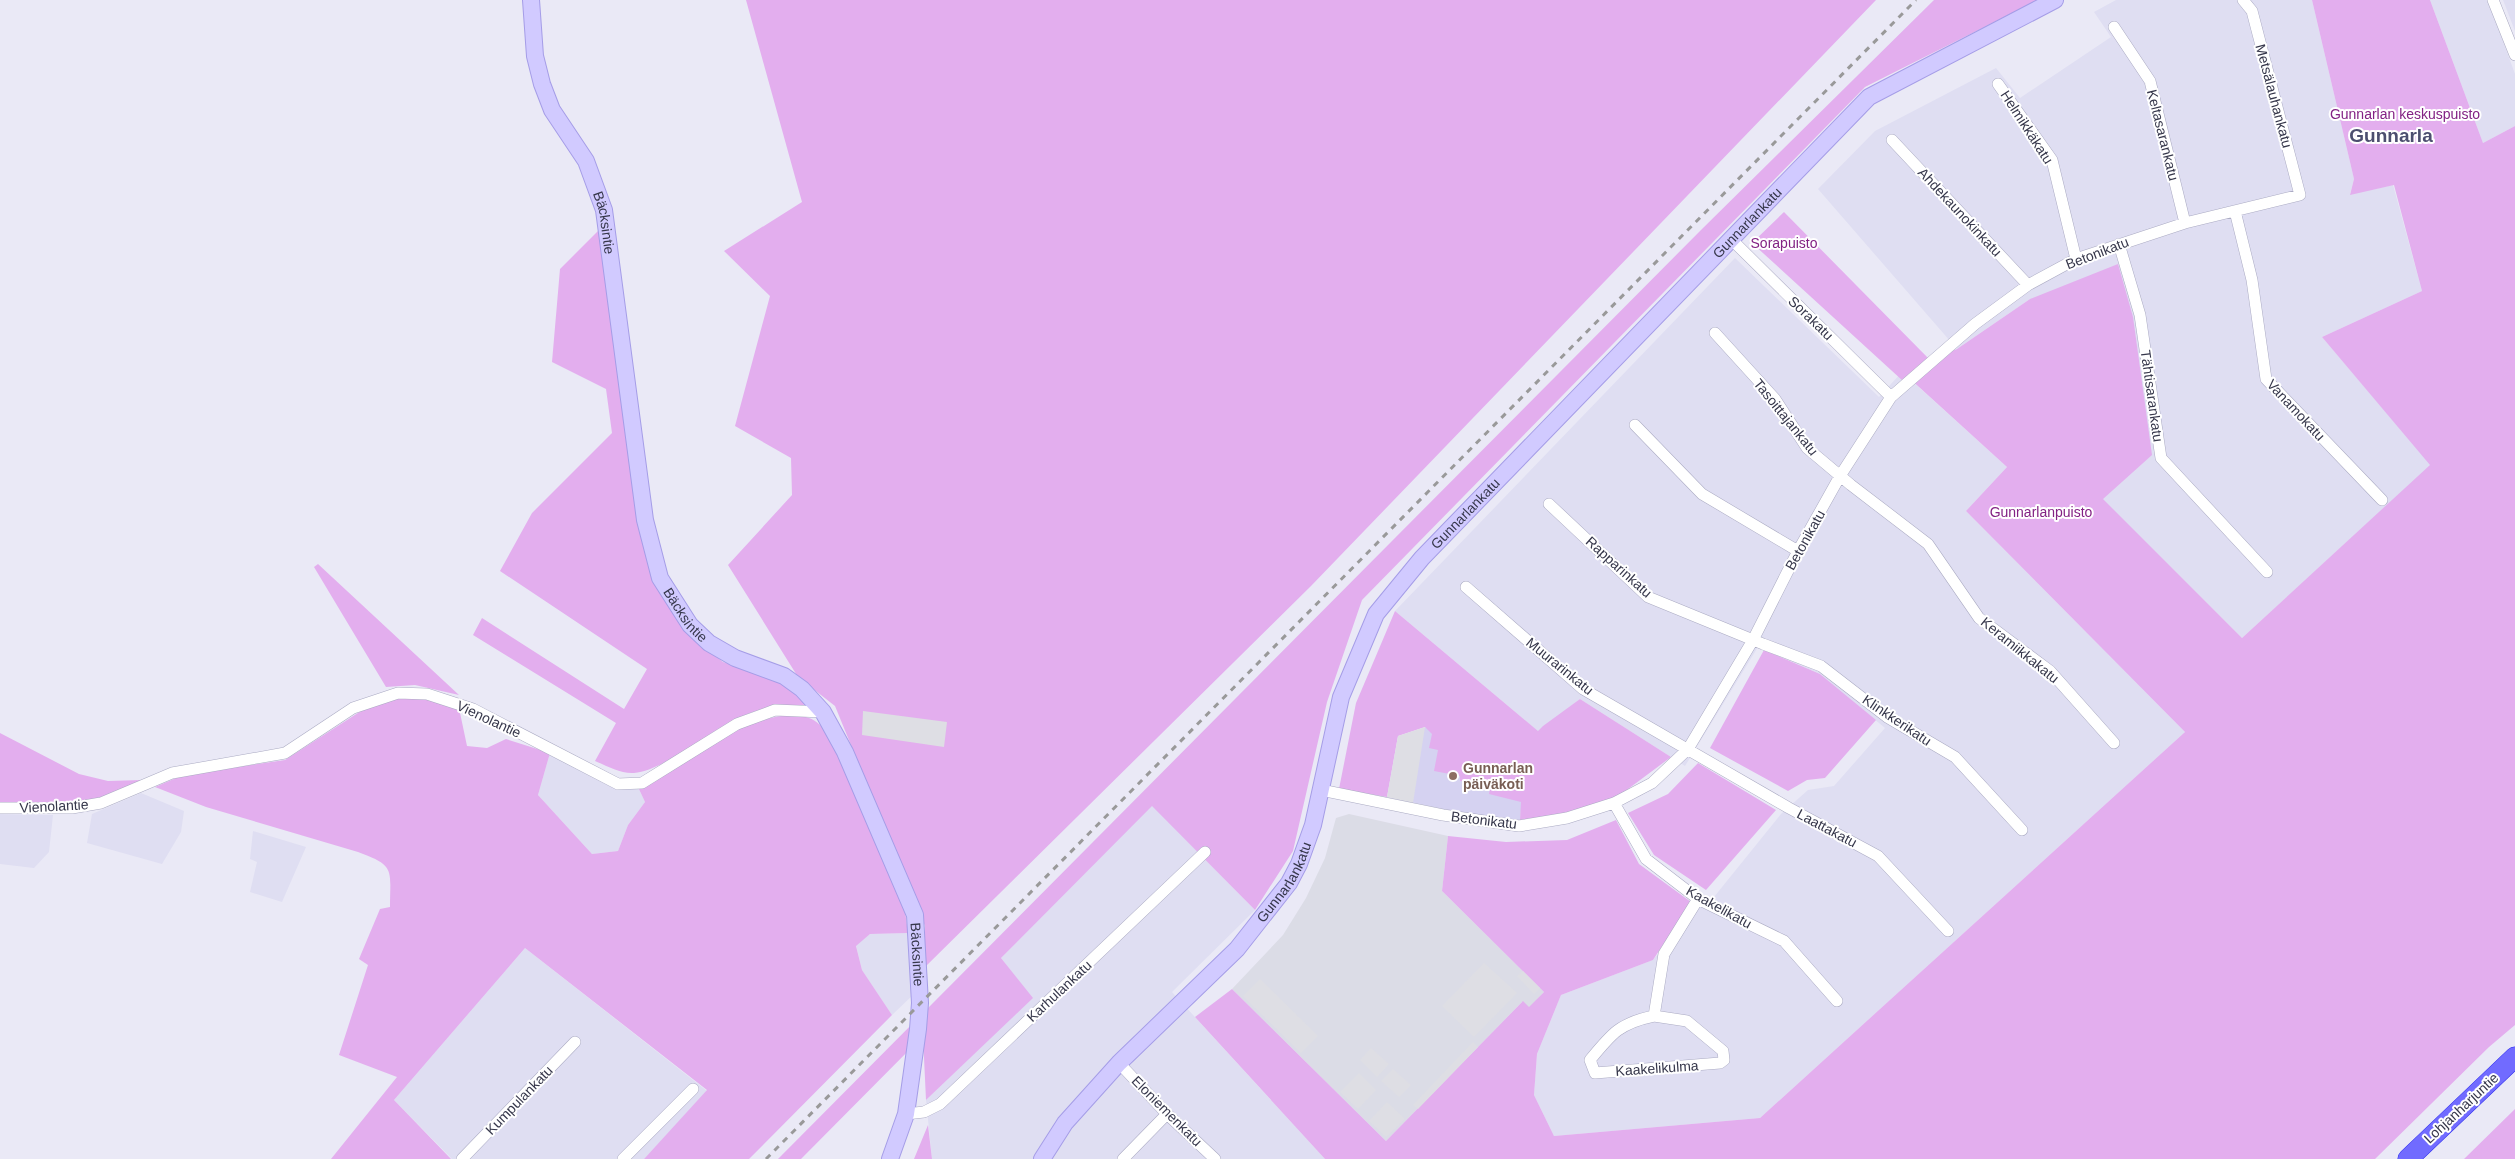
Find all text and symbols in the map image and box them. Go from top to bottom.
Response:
street label: Metsälauhankatu [2252,42,2296,150]
street label: Helmikkäkatu [1997,87,2057,167]
street label: Keltasarankatu [2144,88,2182,182]
park label: Gunnarlan keskuspuisto [2330,106,2480,122]
district label: Gunnarla [2349,125,2433,146]
street label: Ahdekaunokinkatu [1915,164,2005,260]
street label: Gunnarlankatu [1709,184,1785,261]
street label: Bäcksintie [590,189,618,255]
street label: Betonikatu [2063,234,2131,272]
park label: Sorapuisto [1751,235,1818,251]
street label: Sorakatu [1785,293,1837,343]
street label: Tähtisarankatu [2138,349,2166,443]
street label: Tasoittajankatu [1750,376,1822,458]
street label: Vanamokatu [2264,376,2328,444]
street label: Gunnarlankatu [1427,475,1503,552]
park label: Gunnarlanpuisto [1990,504,2093,520]
street label: Betonikatu [1782,507,1828,573]
street label: Rapparinkatu [1583,533,1655,601]
street label: Bäcksintie [660,585,711,646]
street label: Keramiikkakatu [1978,614,2062,686]
street label: Muurarinkatu [1523,634,1597,698]
street label: Klinkkerikatu [1860,691,1934,749]
street label: Vienolantie [454,697,524,741]
place label: Gunnarlan päiväkoti [1463,760,1533,792]
marker: Gunnarlan päiväkoti [1447,770,1459,782]
street label: Vienolantie [19,796,89,816]
street label: Laattakatu [1794,806,1860,850]
street label: Betonikatu [1450,808,1518,832]
street label: Gunnarlankatu [1253,840,1314,925]
street label: Kaakelikatu [1683,882,1755,932]
street label: Bäcksintie [907,922,927,987]
street label: Karhulankatu [1023,957,1095,1025]
street label: Kaakelikulma [1615,1057,1699,1079]
street label: Kumpulankatu [482,1062,556,1138]
street label: Lohjanharjuntie [2421,1069,2502,1147]
street label: Eloniemenkatu [1129,1073,1205,1149]

